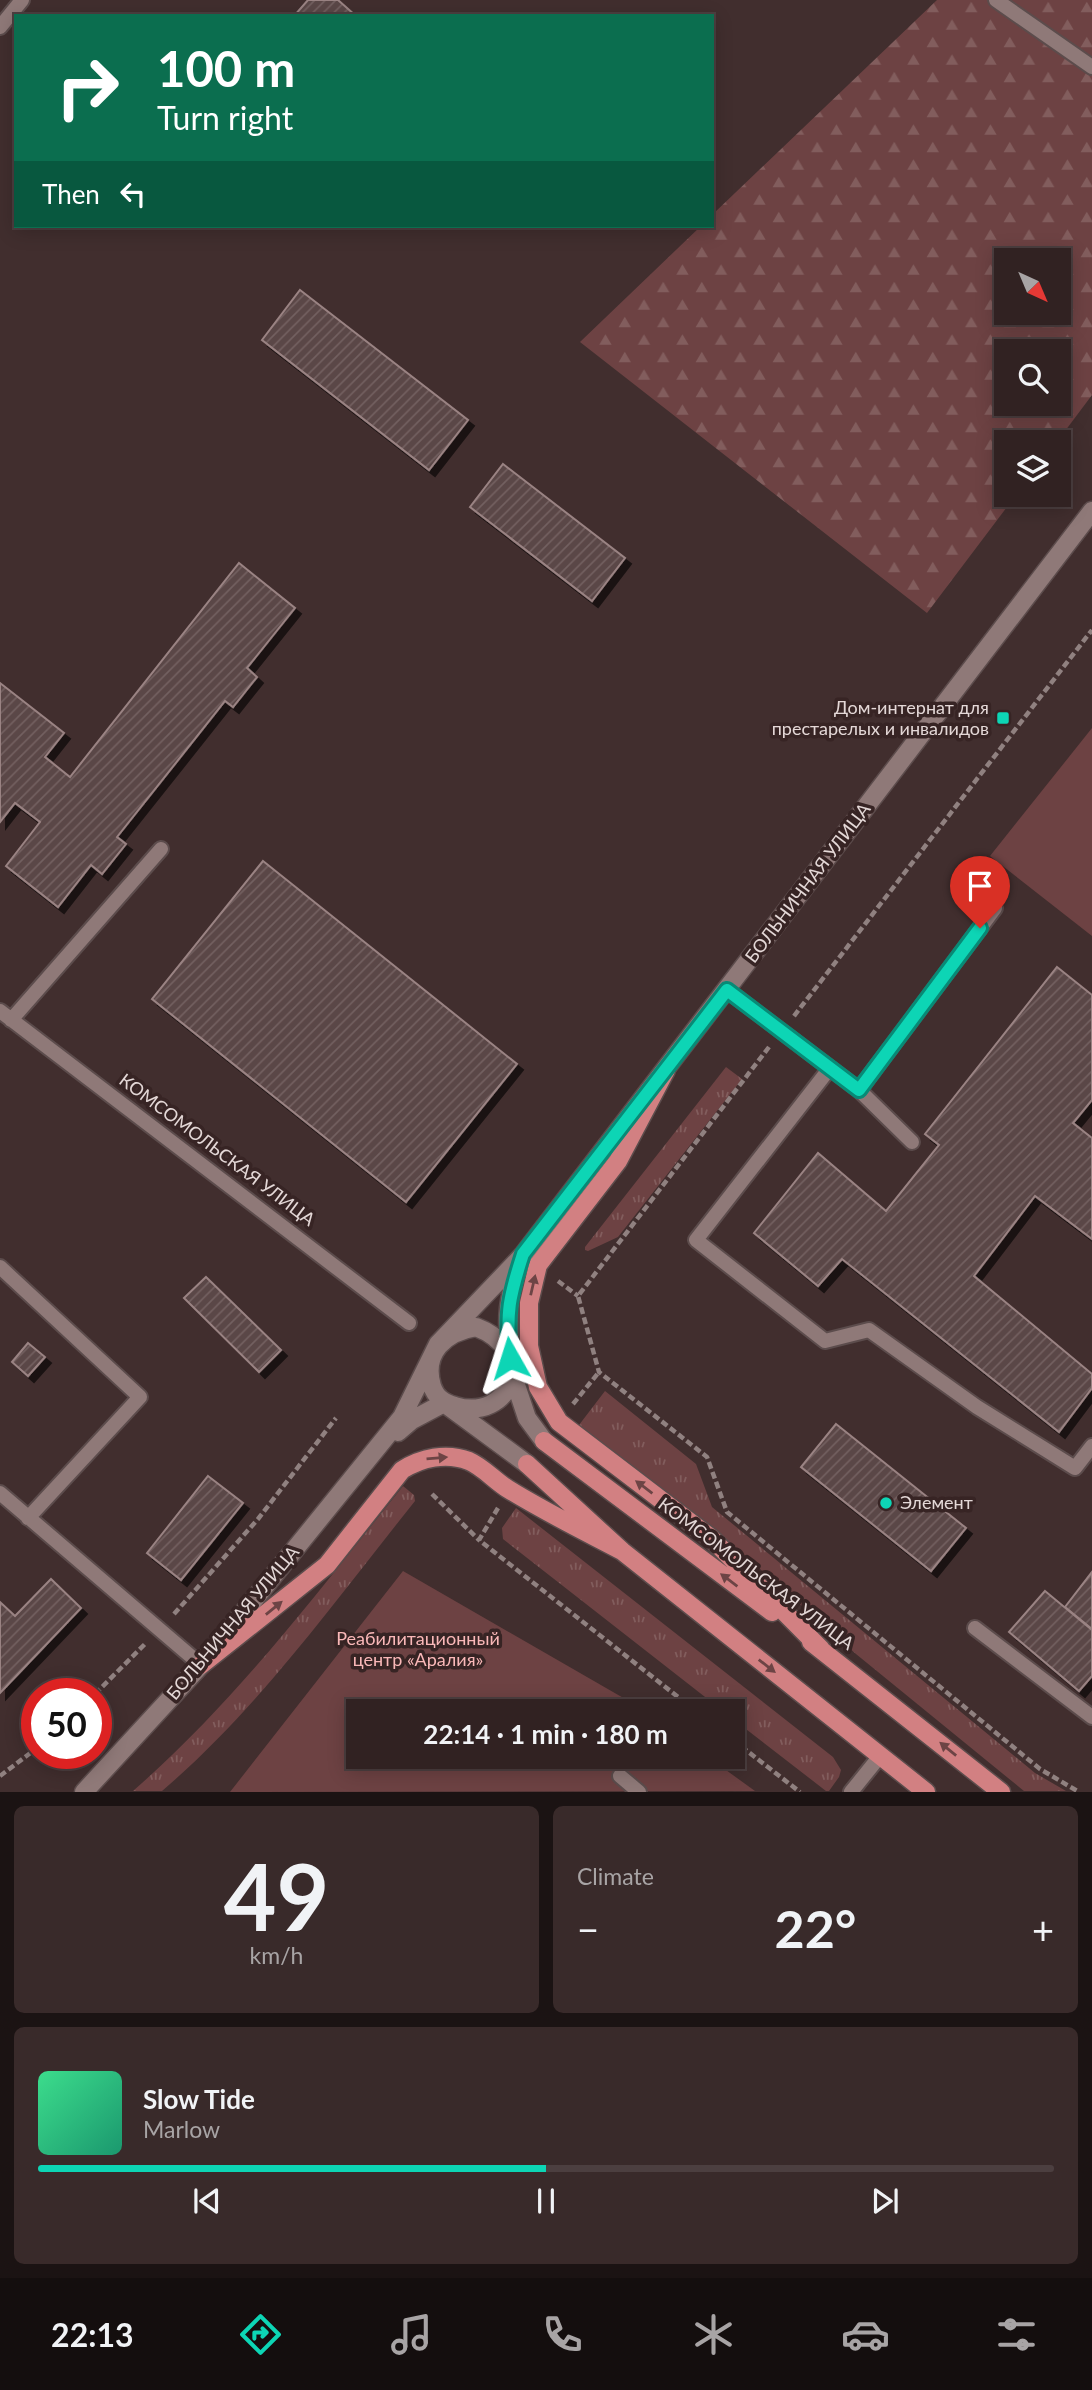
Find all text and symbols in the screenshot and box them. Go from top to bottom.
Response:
text: 100 m [157,39,295,97]
icon: right [42,42,133,133]
text: Turn right [157,98,293,137]
icon: left [114,175,152,213]
text: Then [42,178,100,210]
north arrow [994,248,1071,326]
map controls [994,248,1071,507]
button: search [994,339,1071,416]
button: layers [994,430,1071,507]
place label: Дом-интернат для престарелых и инвалидов [772,696,989,739]
marker: Дом-интернат для престарелых и инвалидов [995,710,1011,726]
street label: БОЛЬНИЧНАЯ УЛИЦА [740,798,875,967]
pin [950,856,1010,928]
icon: arrive [961,867,999,905]
street label: КОМСОМОЛЬСКАЯ УЛИЦА [115,1068,321,1231]
one-way arrow [528,1274,539,1296]
position arrow [473,1321,547,1395]
one-way arrow [426,1452,448,1463]
one-way arrow [635,1480,654,1494]
place label: Элемент [900,1491,973,1513]
street label: КОМСОМОЛЬСКАЯ УЛИЦА [654,1492,860,1655]
marker: Элемент [878,1495,894,1511]
street label: БОЛЬНИЧНАЯ УЛИЦА [161,1540,304,1704]
one-way arrow [720,1573,738,1587]
one-way arrow [264,1600,282,1615]
park label: Реабилитационный центр «Аралия» [336,1627,500,1670]
one-way arrow [758,1658,775,1673]
speed limit sign: 50 [21,1678,112,1769]
text: 22:14 · 1 min · 180 m [423,1718,668,1750]
one-way arrow [939,1741,957,1756]
text: 49 [224,1841,329,1950]
text: Climate [577,1862,654,1890]
text: 22° [775,1897,856,1959]
text: − [577,1906,599,1952]
text: + [1032,1906,1054,1952]
text: km/h [250,1941,303,1969]
text: Slow Tide [143,2083,255,2115]
text: Marlow [143,2115,220,2143]
icon: previous [188,2182,226,2220]
icon: pause [527,2182,565,2220]
icon: next [866,2182,904,2220]
icon: directions [236,2310,285,2359]
icon: music [387,2310,436,2359]
icon: phone [538,2310,587,2359]
icon: climate [689,2310,738,2359]
icon: car [841,2310,890,2359]
icon: filters [992,2310,1041,2359]
text: 22:13 [51,2315,134,2354]

